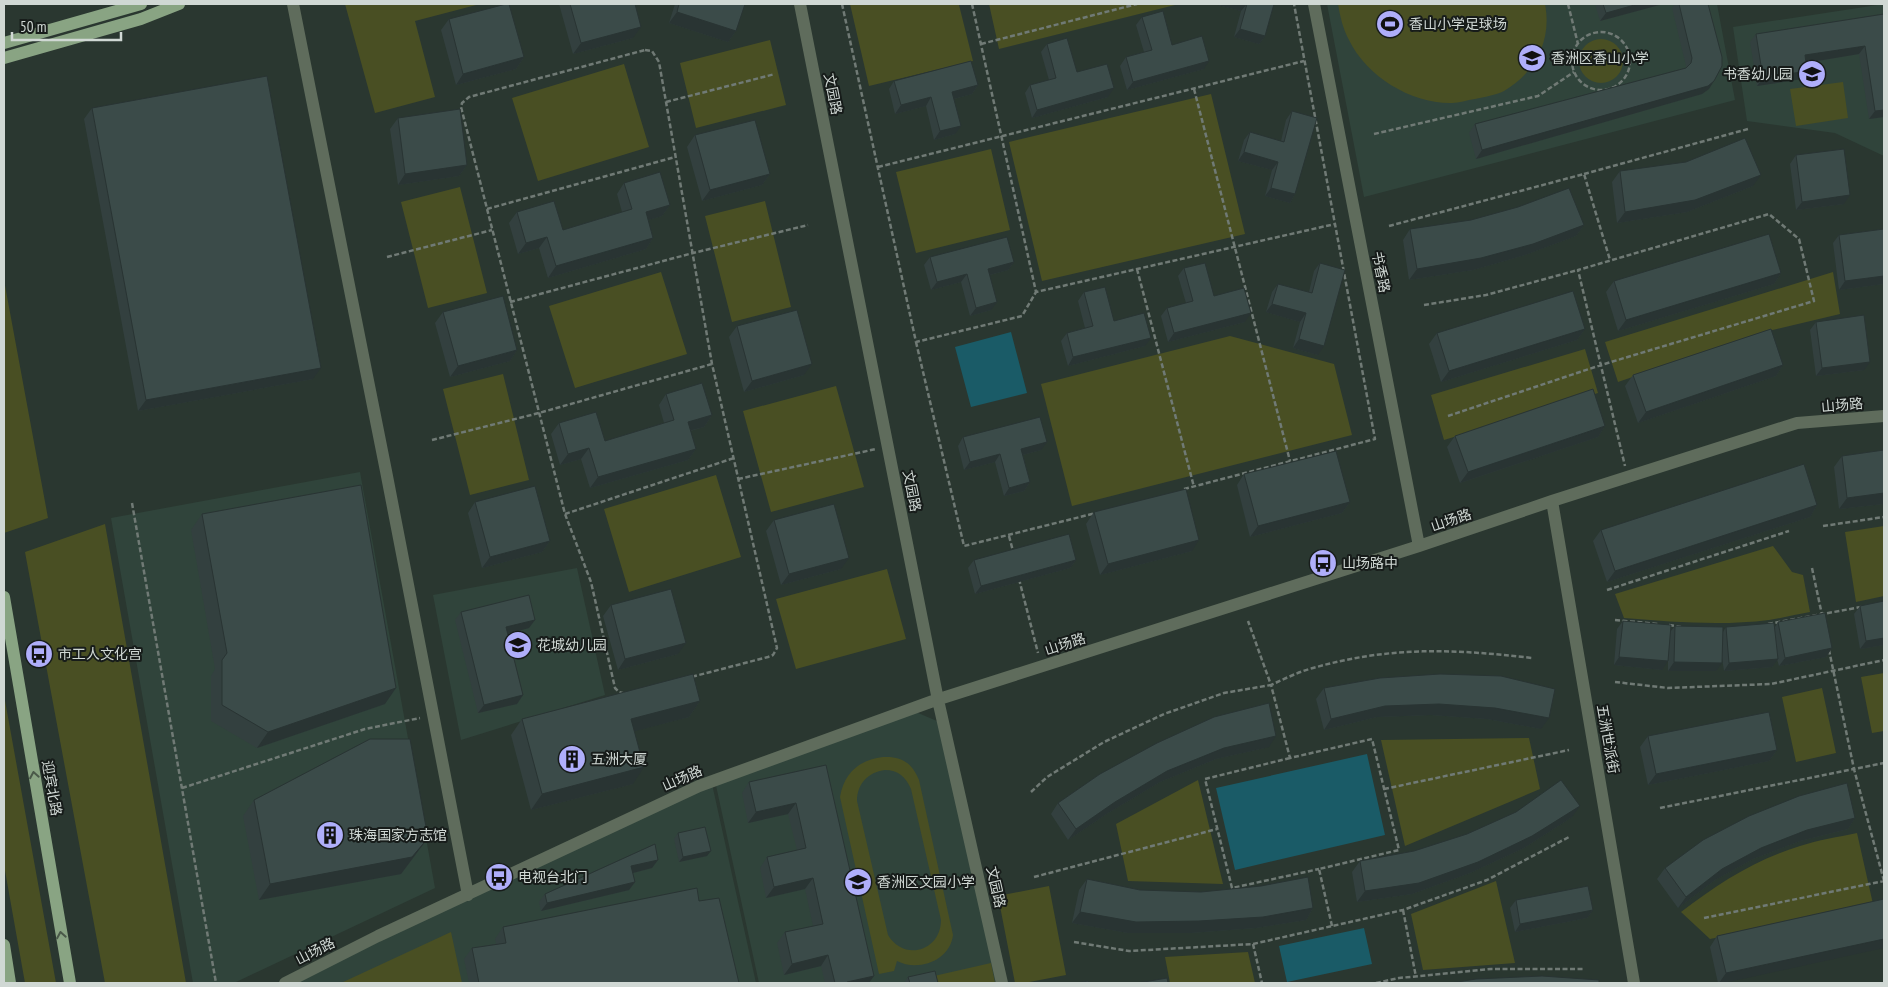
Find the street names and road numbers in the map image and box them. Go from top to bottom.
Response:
street label: 文园路 [820,72,846,116]
street label: 书香路 [1368,250,1394,294]
street label: 山场路 [1820,394,1864,416]
street label: 文园路 [899,469,925,513]
street label: 山场路 [1428,505,1474,535]
street label: 山场路 [1042,629,1088,659]
street label: 五洲世派街 [1593,703,1623,775]
street label: 迎宾北路 [38,759,66,817]
street label: 山场路 [659,761,705,795]
street label: 文园路 [983,865,1009,909]
street label: 山场路 [292,933,338,969]

